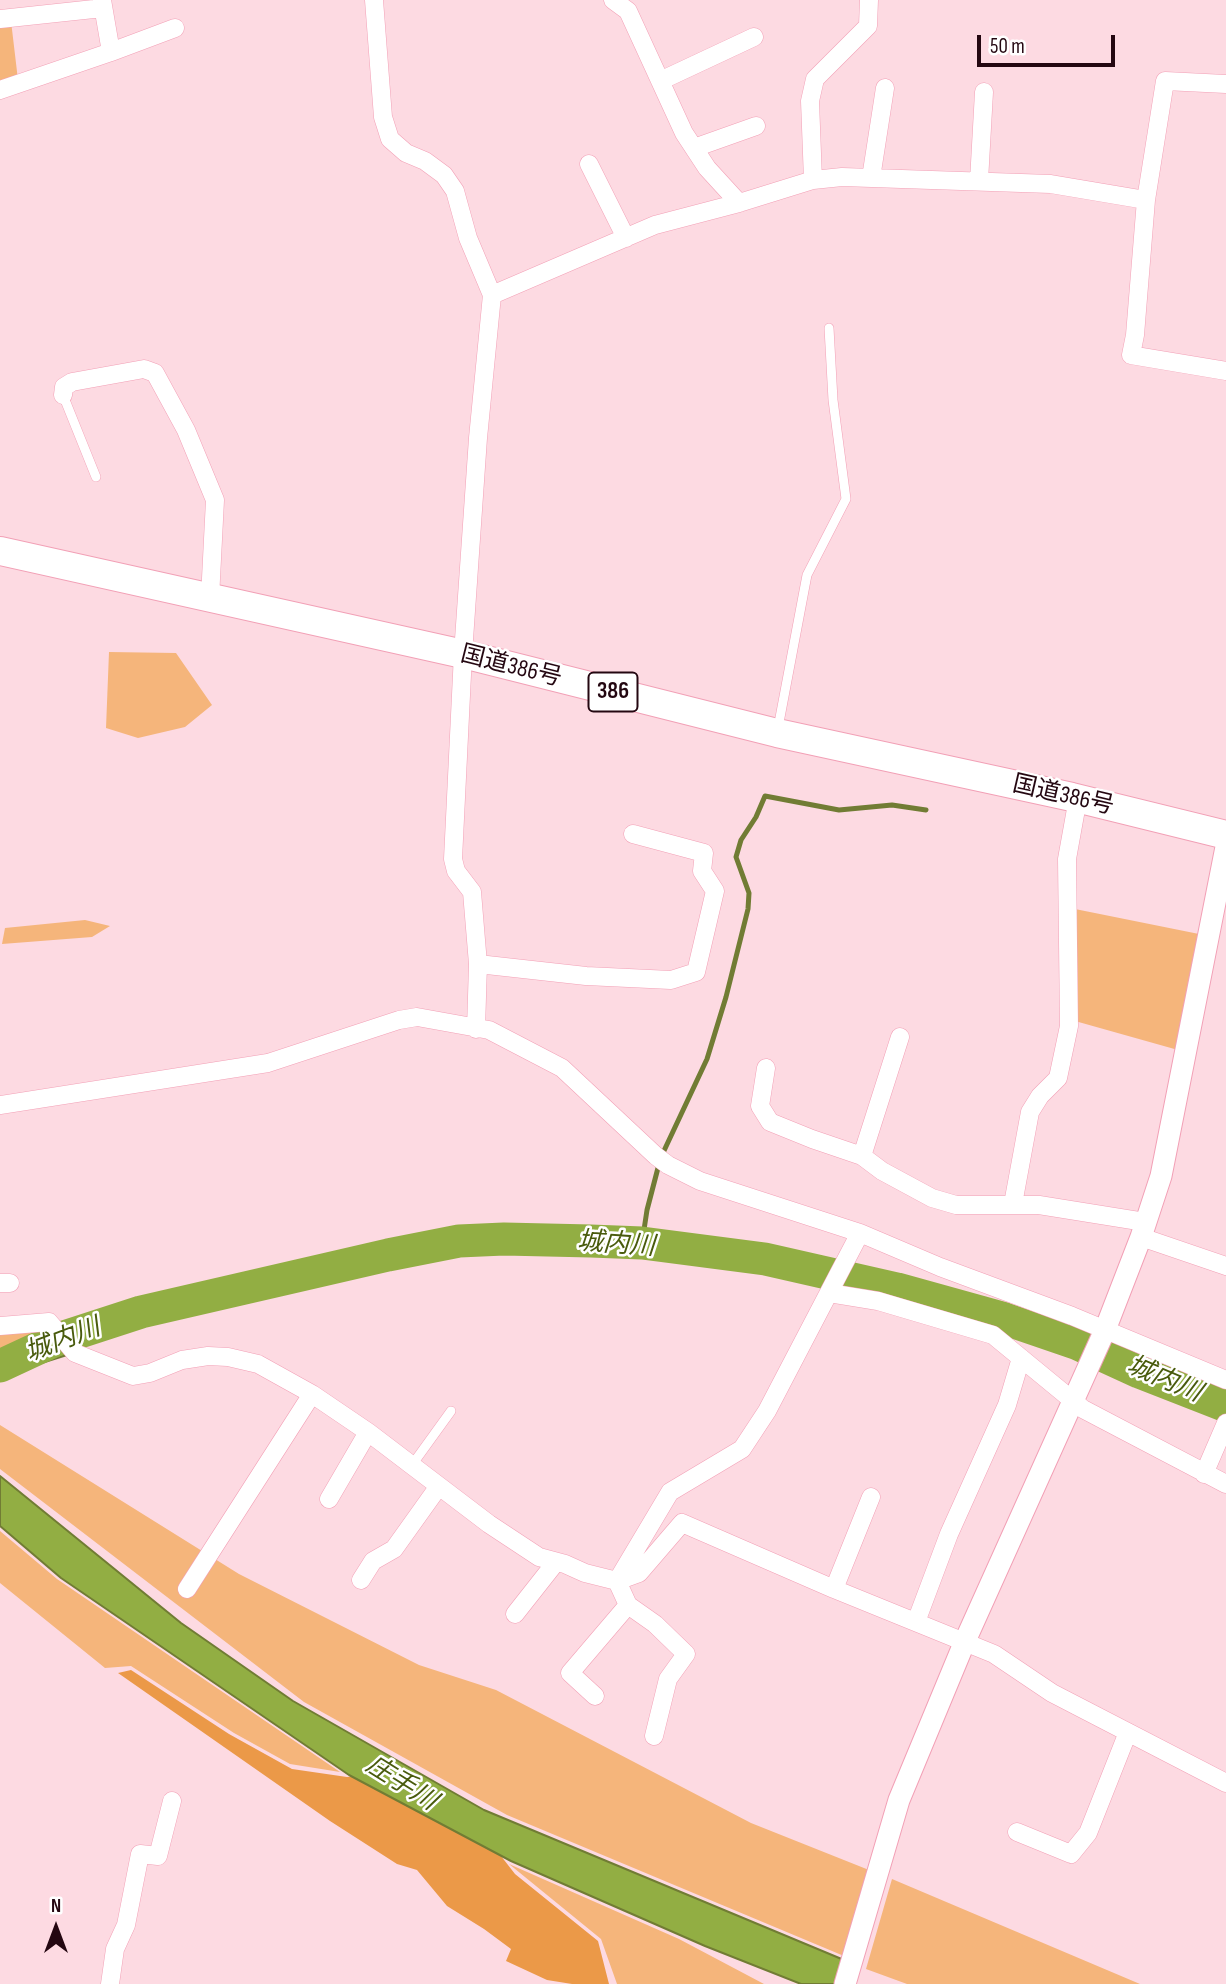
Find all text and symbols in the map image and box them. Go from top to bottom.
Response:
scale bar [981,21,1119,65]
text: 50 m [990,34,1025,59]
street label: 国道386号 [458,641,564,693]
road number: 386 [588,672,638,712]
street label: 国道386号 [1010,770,1116,822]
water label: 城内川 [576,1227,656,1263]
water label: 城内川 [21,1312,105,1370]
water label: 城内川 [1122,1350,1206,1410]
water label: 庄手川 [360,1750,442,1818]
north arrow [21,1893,91,1963]
text: N [51,1895,61,1918]

